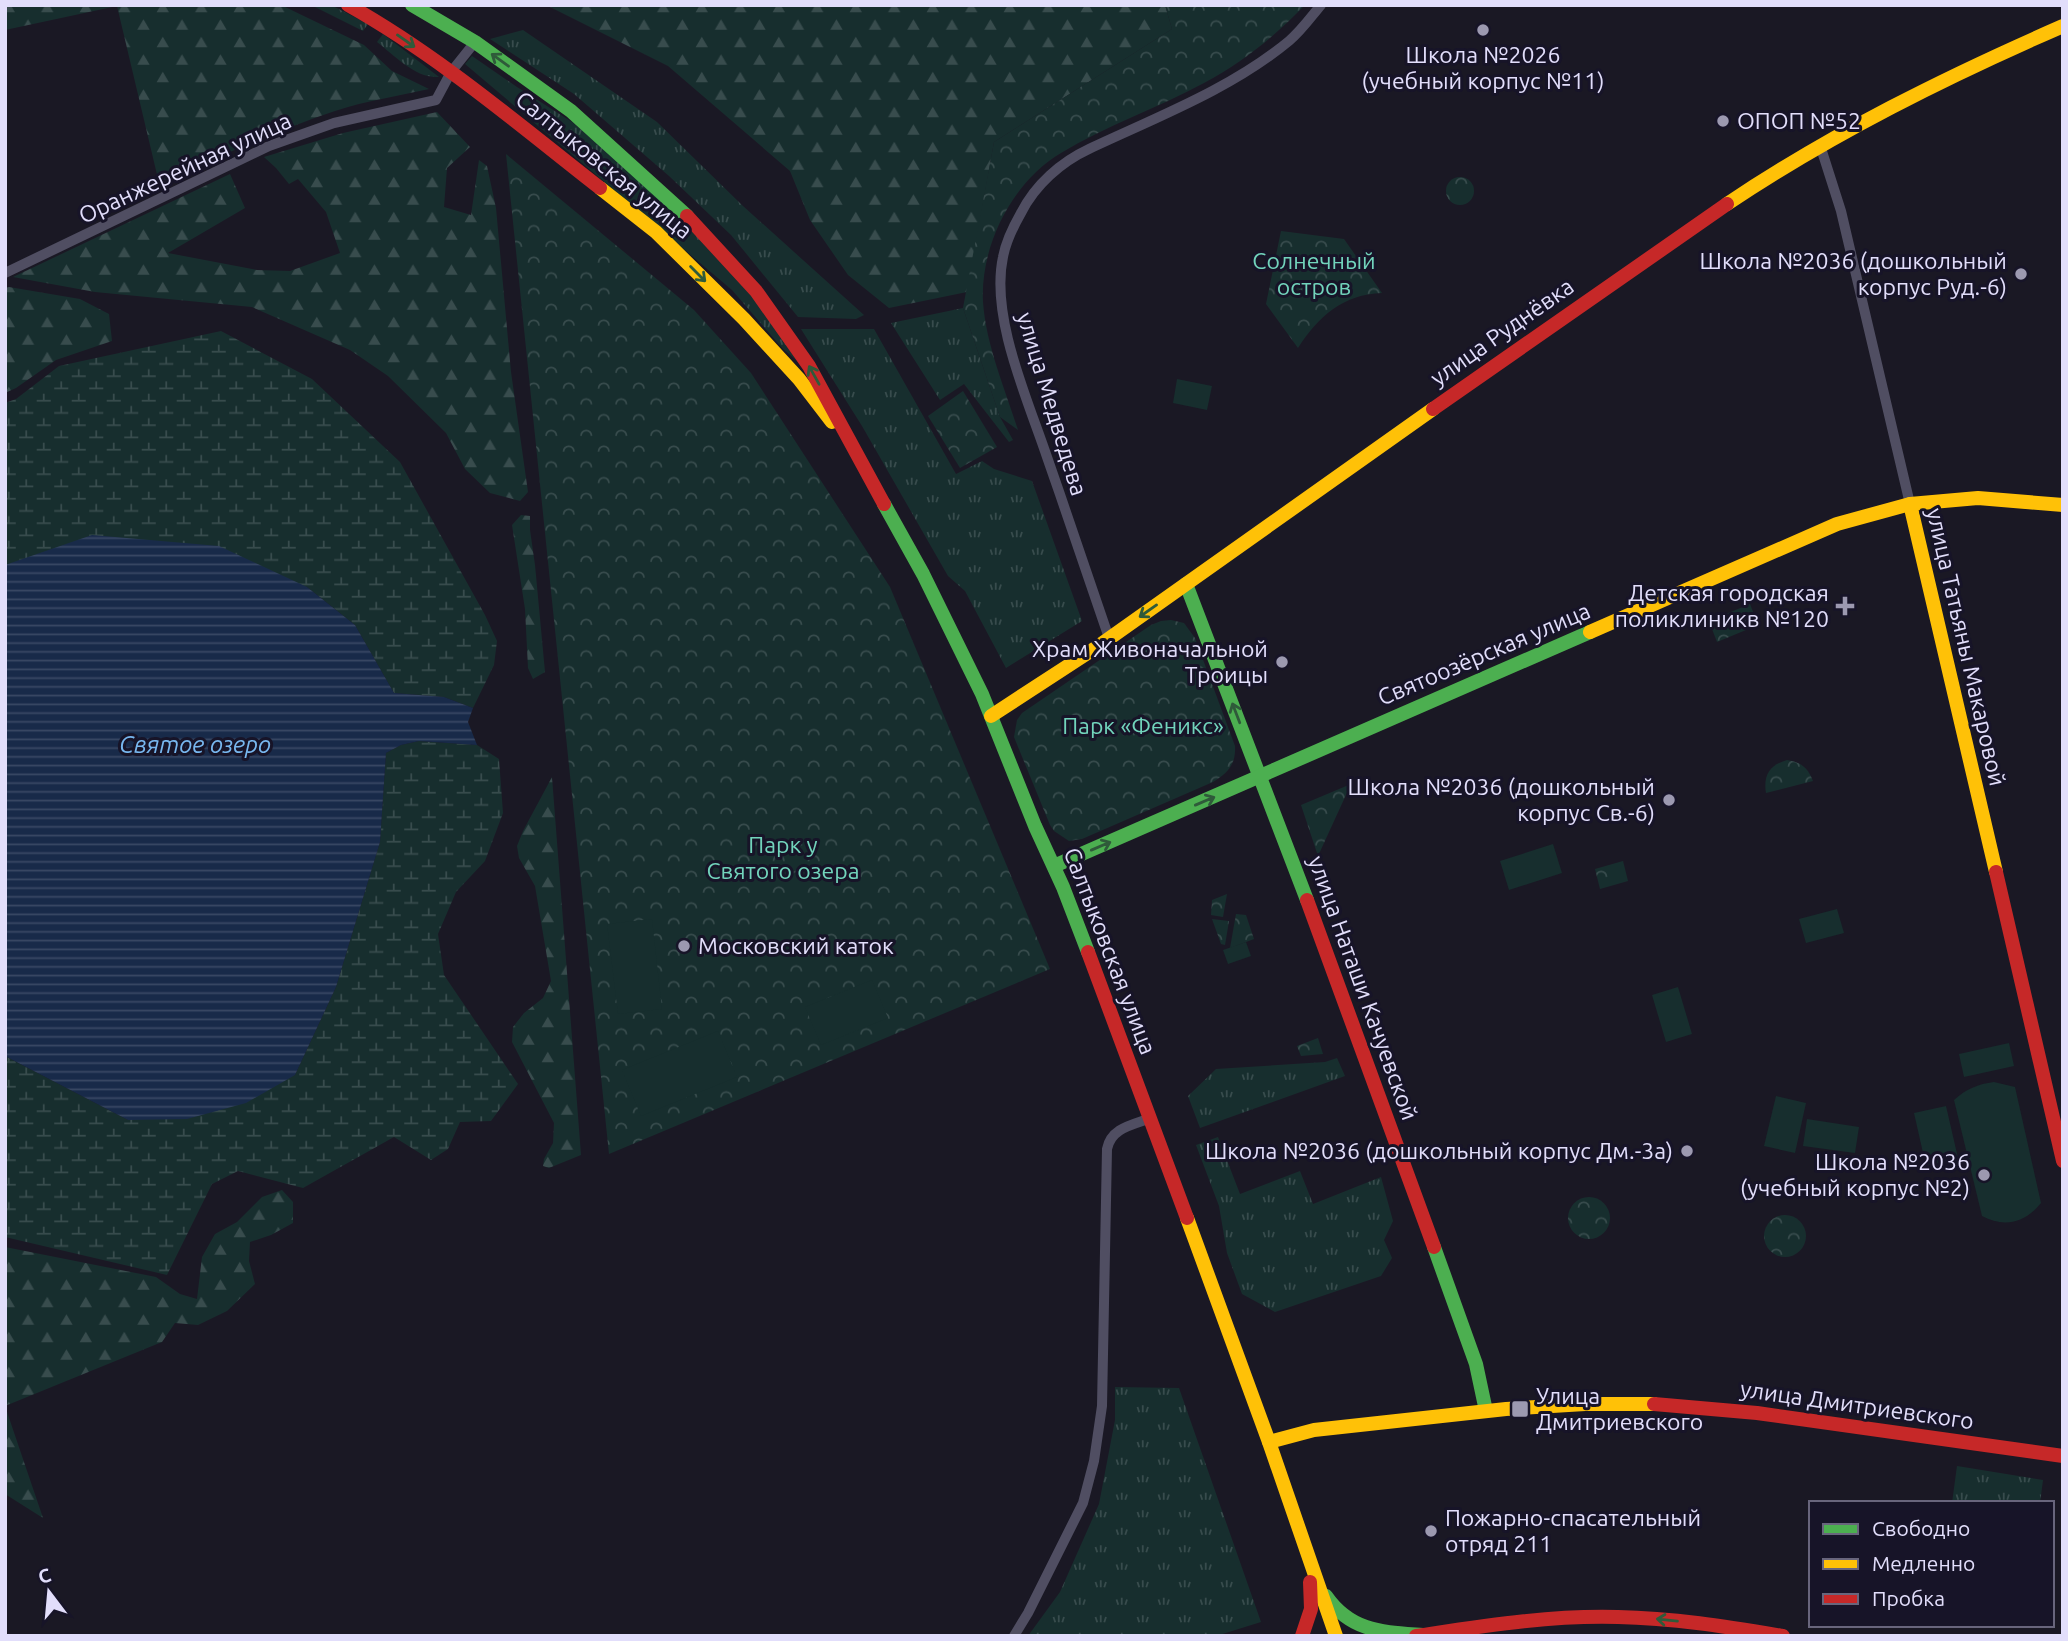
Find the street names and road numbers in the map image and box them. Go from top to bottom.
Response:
street label: Салтыковская улица [511,86,697,243]
street label: Оранжерейная улица [75,107,295,228]
street label: улица Руднёвка [1425,273,1578,390]
street label: улица Медведева [1013,309,1092,499]
street label: улица Татьяны Макаровой [1922,506,2011,788]
street label: Святоозёрская улица [1374,597,1594,710]
street label: Салтыковская улица [1060,844,1161,1058]
street label: улица Наташи Качуевской [1304,852,1423,1123]
street label: улица Дмитриевского [1739,1376,1975,1433]

